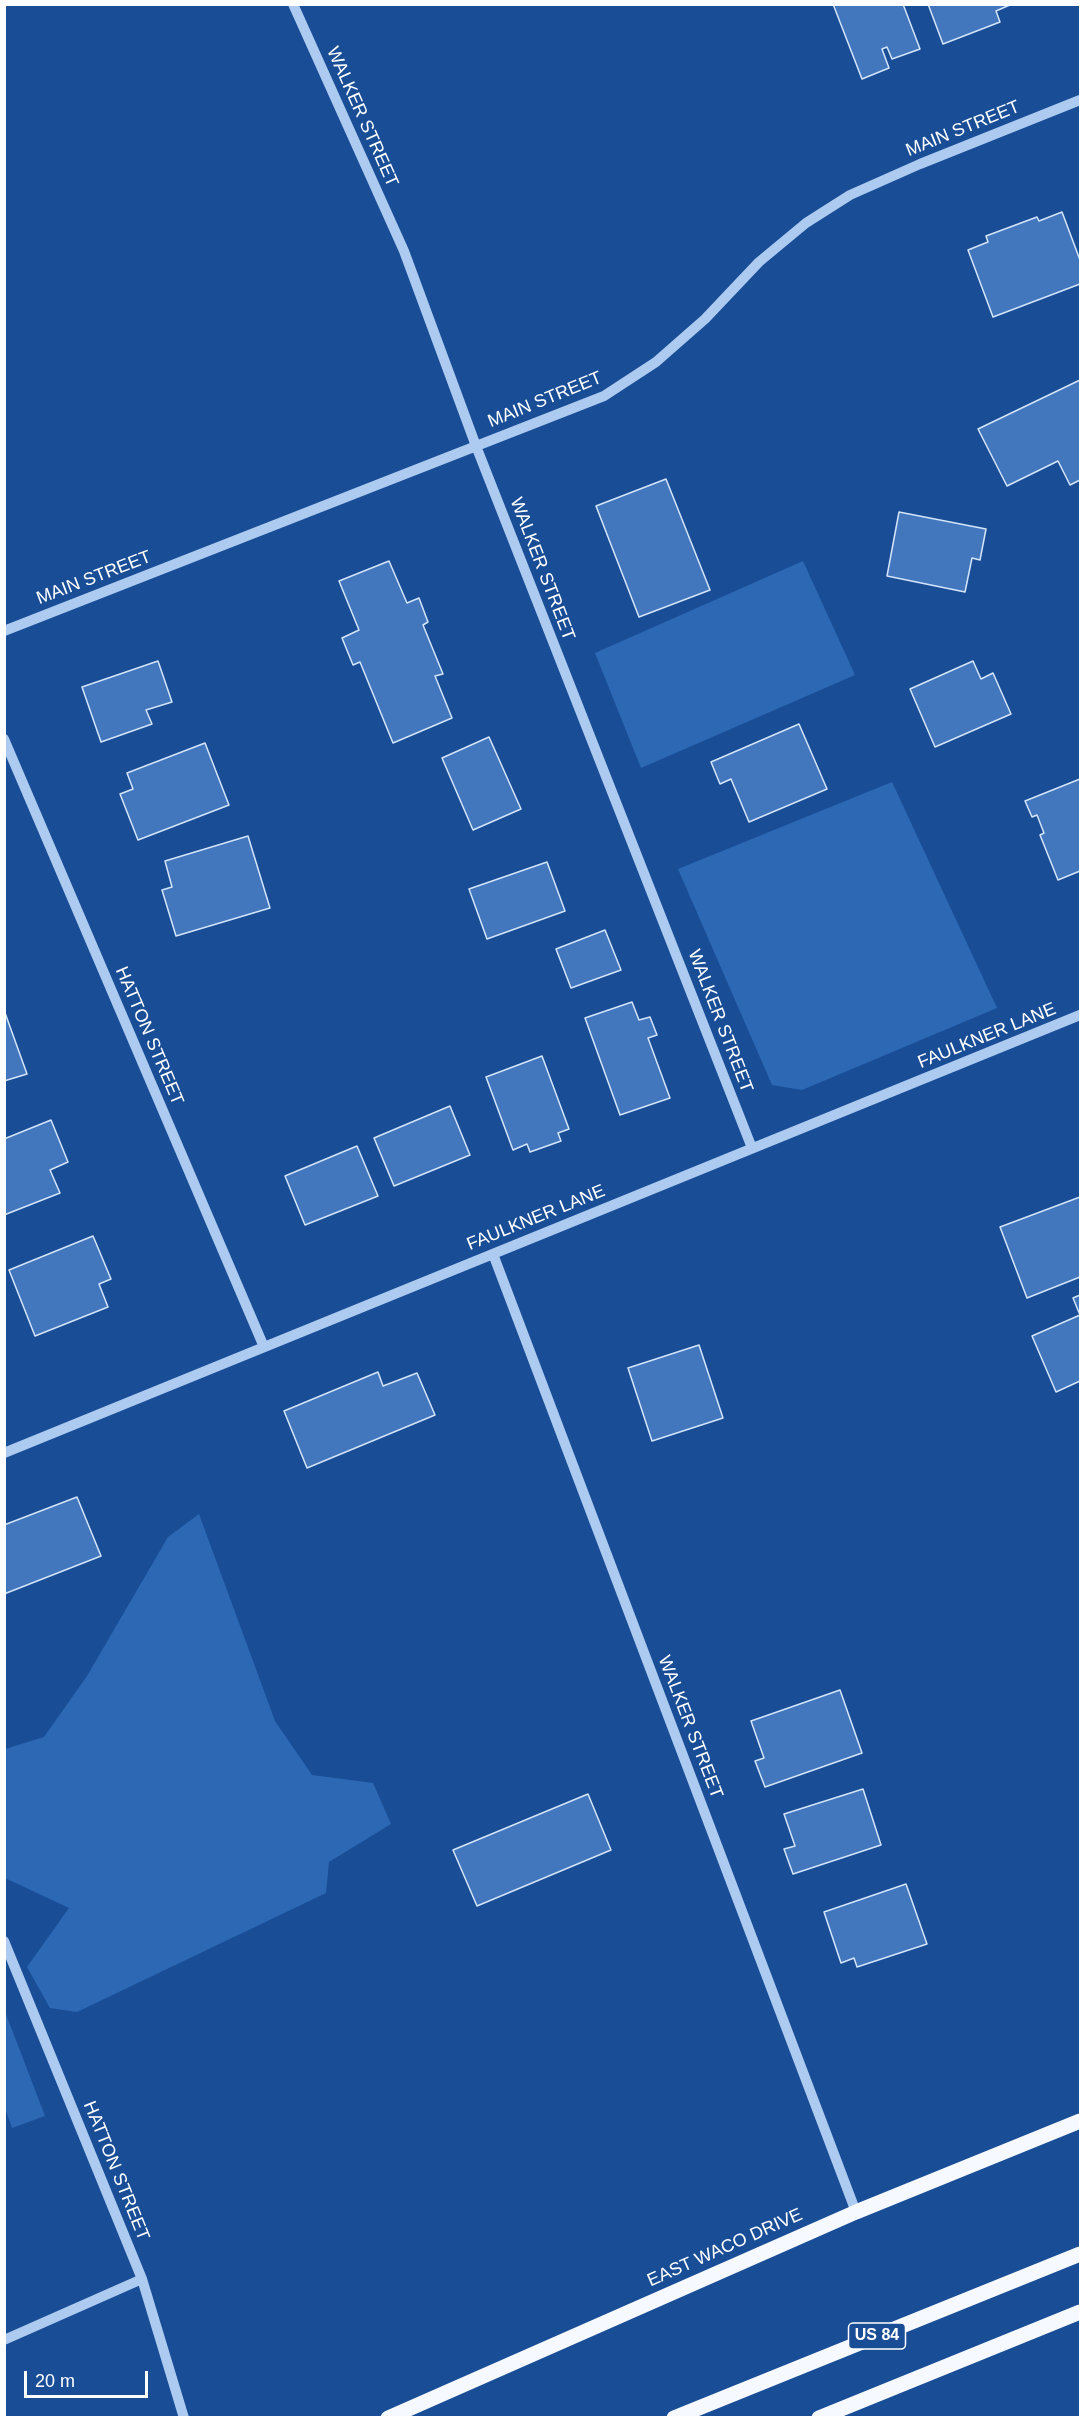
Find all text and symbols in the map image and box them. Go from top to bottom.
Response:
street label: WALKER STREET [321,43,403,191]
street label: MAIN STREET [903,96,1023,162]
street label: MAIN STREET [485,367,605,433]
street label: WALKER STREET [505,494,579,644]
street label: MAIN STREET [34,546,154,610]
street label: WALKER STREET [683,946,757,1096]
street label: HATTON STREET [110,964,188,1108]
street label: FAULKNER LANE [915,998,1059,1074]
street label: FAULKNER LANE [464,1180,608,1256]
street label: WALKER STREET [653,1652,727,1802]
street label: HATTON STREET [78,2098,154,2244]
street label: EAST WACO DRIVE [644,2204,806,2292]
road number: US 84 [848,2323,906,2349]
scale bar [27,2359,152,2397]
text: 20 m [35,2371,75,2391]

